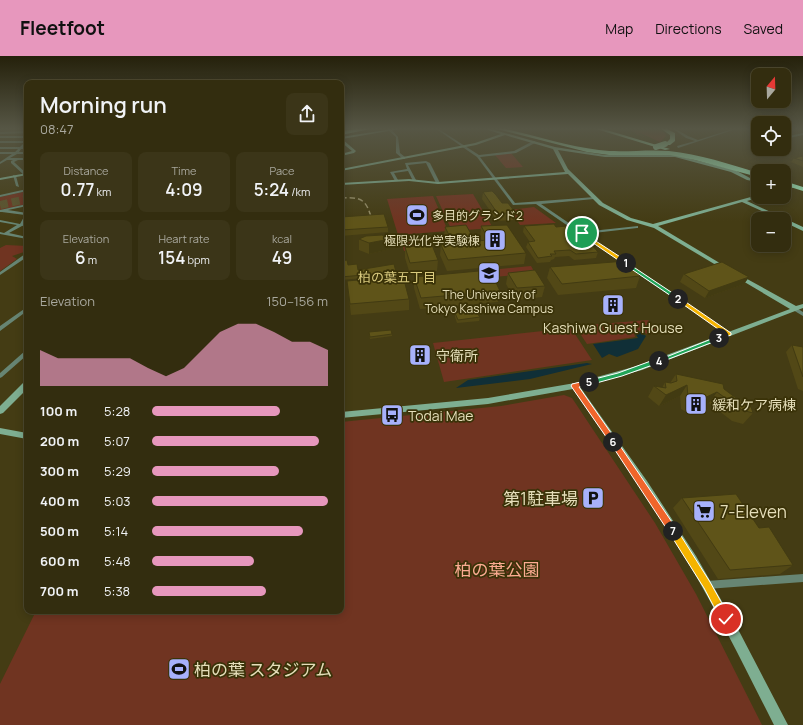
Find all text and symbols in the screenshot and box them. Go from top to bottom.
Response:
text: Fleetfoot [20,15,105,41]
text: Map [605,19,633,38]
text: Directions [655,19,722,38]
text: Saved [744,19,783,38]
north arrow [751,68,791,108]
map controls [751,68,791,252]
text: Morning run [40,90,167,120]
button: share [286,93,328,135]
button: locate [751,116,791,156]
text: 08:47 [40,120,74,138]
text: Distance [63,163,109,178]
text: Time [172,163,196,178]
text: Pace [270,163,294,178]
button: + [751,164,791,204]
text: 0.77 [61,178,94,201]
text: 4:09 [165,178,203,201]
text: 5:24 [254,178,289,201]
text: km [94,184,111,199]
text: /km [289,184,310,199]
sports icon: 多目的グランド2 [404,202,430,228]
place label: 多目的グランド2 [432,207,523,224]
button: − [751,212,791,252]
pin [565,216,599,250]
icon: arrive [571,222,593,244]
building icon: 極限光化学実験棟 [482,227,508,253]
text: Elevation [63,231,109,246]
text: Heart rate [158,231,210,246]
text: kcal [272,231,292,246]
place label: 極限光化学実験棟 [384,232,480,249]
text: 6 [75,246,86,269]
text: 154 [158,246,185,269]
text: 49 [272,246,292,269]
text: m [86,252,97,267]
text: bpm [185,252,210,267]
pin: 1 [616,253,636,273]
text: 1 [624,255,628,270]
school or university icon: The University of Tokyo Kashiwa Campus [476,260,502,286]
district label: 柏の葉五丁目 [358,268,436,286]
place label: The University of Tokyo Kashiwa Campus [425,286,553,317]
pin: 2 [668,289,688,309]
text: 2 [675,291,681,306]
text: Elevation [40,292,95,310]
text: 150–156 m [266,292,328,310]
building icon: Kashiwa Guest House [600,292,626,318]
place label: Kashiwa Guest House [543,318,683,337]
pin: 3 [709,328,729,348]
text: 3 [716,330,722,345]
building icon: 守衛所 [407,342,433,368]
place label: 守衛所 [436,346,478,365]
pin: 4 [649,351,669,371]
text: 4 [656,353,662,368]
pin: 5 [579,372,599,392]
text: 5 [586,374,592,389]
building icon: 緩和ケア病棟 [683,391,709,417]
place label: 緩和ケア病棟 [712,395,796,414]
text: 100 m [40,402,77,420]
text: 5:28 [104,402,130,420]
bus stop icon: Todai Mae [379,402,405,428]
place label: Todai Mae [408,406,473,425]
text: 200 m [40,432,79,450]
text: 5:07 [104,432,130,450]
pin: 6 [603,432,623,452]
text: 6 [610,434,616,449]
text: 300 m [40,462,79,480]
text: 5:29 [104,462,131,480]
parking icon: 第1駐車場 [580,485,606,511]
place label: 第1駐車場 [503,487,578,510]
text: 400 m [40,492,79,510]
text: 5:03 [104,492,131,510]
supermarket icon: 7-Eleven [691,498,717,524]
place label: 7-Eleven [720,500,787,523]
pin: 7 [663,521,683,541]
text: 500 m [40,522,79,540]
text: 5:14 [104,522,128,540]
text: 7 [670,523,676,538]
text: 600 m [40,552,79,570]
text: 5:48 [104,552,131,570]
park label: 柏の葉公園 [455,558,540,581]
text: 700 m [40,582,78,600]
text: 5:38 [104,582,130,600]
pin [709,602,743,636]
icon: check [715,608,737,630]
sports icon: 柏の葉 スタジアム [166,656,192,682]
place label: 柏の葉 スタジアム [194,658,332,681]

